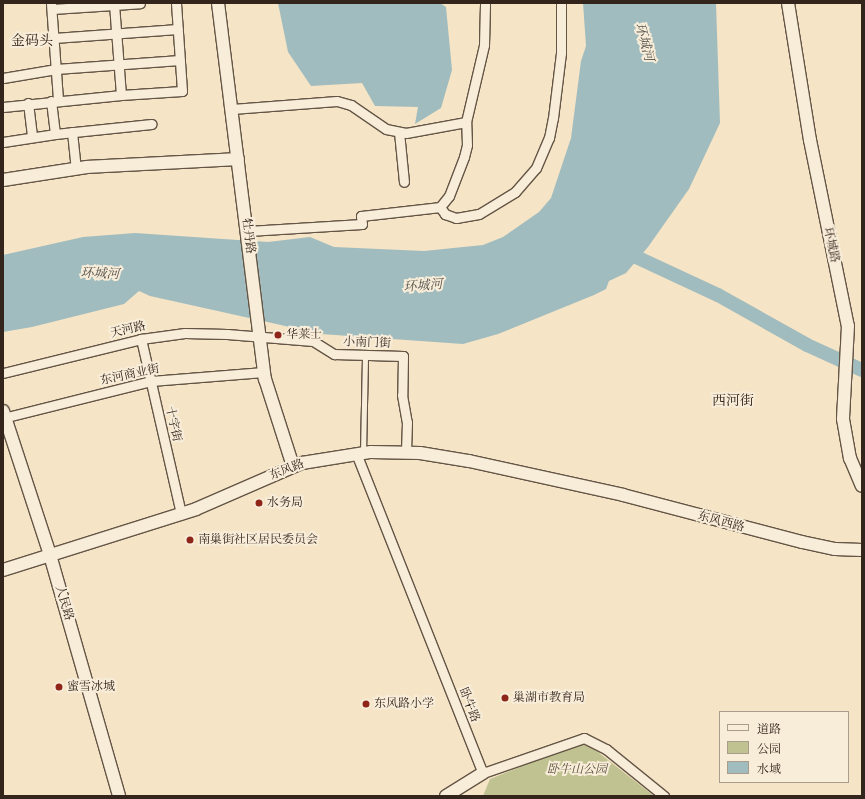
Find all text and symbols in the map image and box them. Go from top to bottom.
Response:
water label: 环城河 [631,21,657,63]
district label: 金码头 [11,33,53,49]
street label: 牡丹路 [239,217,257,255]
street label: 环城路 [820,226,842,264]
water label: 环城河 [80,266,120,282]
water label: 环城河 [403,277,443,295]
street label: 天河路 [109,319,147,341]
place label: 华莱士 [286,328,322,342]
marker: 华莱士 [273,330,283,340]
street label: 小南门街 [343,335,391,351]
street label: 东河商业街 [99,362,161,388]
district label: 西河街 [712,393,754,409]
street label: 十字街 [162,405,184,443]
street label: 东风路 [268,457,306,483]
place label: 水务局 [267,496,303,510]
marker: 水务局 [254,498,264,508]
street label: 东风西路 [696,509,746,535]
place label: 南巢街社区居民委员会 [198,533,318,547]
marker: 南巢街社区居民委员会 [185,535,195,545]
street label: 人民路 [52,584,76,622]
place label: 蜜雪冰城 [67,680,115,694]
marker: 蜜雪冰城 [54,682,64,692]
street label: 卧牛路 [456,686,482,724]
place label: 巢湖市教育局 [513,691,585,705]
marker: 巢湖市教育局 [500,693,510,703]
place label: 东风路小学 [374,697,434,711]
marker: 东风路小学 [361,699,371,709]
legend [719,711,849,783]
text: 道路 [757,722,781,736]
text: 公园 [757,742,781,756]
text: 水域 [757,762,781,776]
park label: 卧牛山公园 [547,763,607,777]

